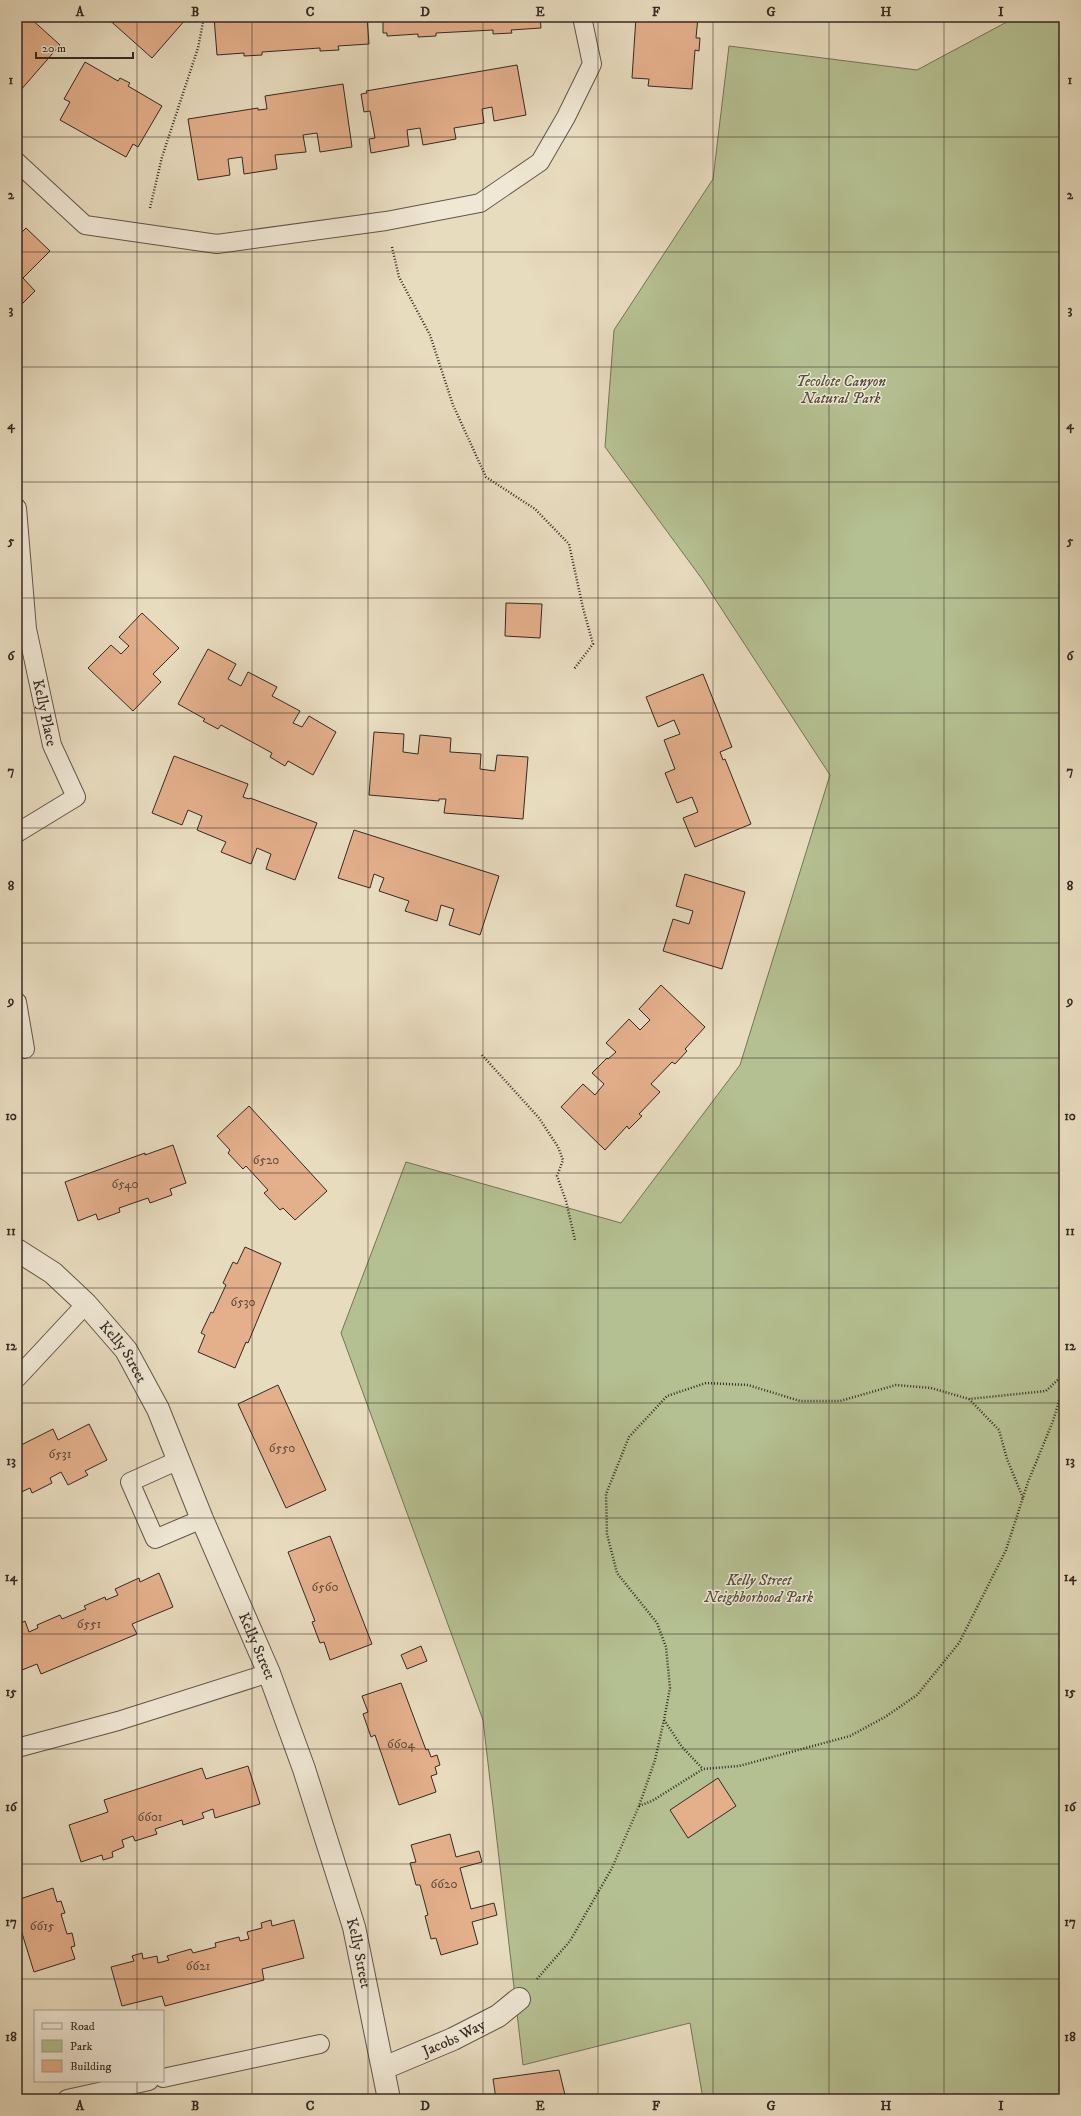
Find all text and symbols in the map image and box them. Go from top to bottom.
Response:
text: A [75,4,85,20]
text: B [191,4,199,20]
text: C [306,4,315,20]
text: D [420,4,430,20]
text: E [535,4,545,20]
text: F [652,4,661,20]
text: G [766,4,776,20]
text: H [881,4,892,20]
text: I [998,4,1004,20]
scale bar [36,34,133,60]
text: 20 m [42,41,66,56]
text: 1 [9,72,14,88]
text: 1 [1068,72,1073,88]
text: 2 [8,187,15,203]
text: 2 [1067,187,1074,203]
text: 3 [9,302,14,318]
text: 3 [1068,302,1073,318]
park label: Tecolote Canyon Natural Park [796,372,886,408]
text: 4 [6,417,15,434]
text: 4 [1065,417,1074,434]
text: 5 [7,533,15,549]
text: 5 [1066,533,1074,549]
text: 6 [8,648,16,664]
text: 6 [1067,648,1075,664]
street label: Kelly Place [28,678,61,748]
text: 7 [8,763,15,779]
text: 7 [1067,763,1074,779]
text: 8 [8,878,15,894]
text: 8 [1067,878,1074,894]
text: 9 [7,993,14,1009]
text: 9 [1066,993,1073,1009]
text: 10 [5,1108,17,1124]
text: 10 [1064,1108,1076,1124]
house number: 6520 [253,1152,279,1168]
house number: 6540 [111,1176,139,1192]
text: 11 [6,1223,16,1239]
text: 11 [1065,1223,1075,1239]
house number: 6530 [230,1294,256,1310]
street label: Kelly Street [95,1317,151,1386]
text: 12 [5,1338,17,1354]
text: 12 [1064,1338,1076,1354]
house number: 6550 [269,1440,295,1456]
house number: 6531 [49,1446,72,1462]
text: 13 [6,1453,16,1469]
text: 13 [1065,1453,1075,1469]
text: 14 [5,1569,18,1586]
text: 14 [1064,1569,1077,1586]
park label: Kelly Street Neighborhood Park [704,1571,814,1607]
house number: 6560 [312,1579,339,1595]
street label: Kelly Street [234,1610,280,1682]
house number: 6551 [77,1616,101,1632]
text: 15 [5,1684,17,1700]
text: 15 [1064,1684,1076,1700]
house number: 6604 [387,1736,415,1752]
text: 16 [5,1799,18,1815]
text: 16 [1064,1799,1077,1815]
house number: 6601 [137,1809,163,1825]
house number: 6620 [431,1876,457,1892]
text: 17 [5,1914,17,1930]
text: 17 [1064,1914,1076,1930]
street label: Kelly Street [342,1916,375,1990]
house number: 6615 [30,1918,55,1934]
house number: 6621 [186,1958,211,1974]
legend [34,2010,164,2082]
street label: Jacobs Way [418,2015,489,2062]
text: Road [70,2019,95,2034]
text: 18 [5,2029,17,2045]
text: 18 [1064,2029,1076,2045]
text: Park [70,2039,92,2054]
text: Building [70,2059,111,2074]
text: A [75,2098,85,2114]
text: B [191,2098,199,2114]
text: C [306,2098,315,2114]
text: D [420,2098,430,2114]
text: E [535,2098,545,2114]
text: F [652,2098,661,2114]
text: G [766,2098,776,2114]
text: H [881,2098,892,2114]
text: I [998,2098,1004,2114]

